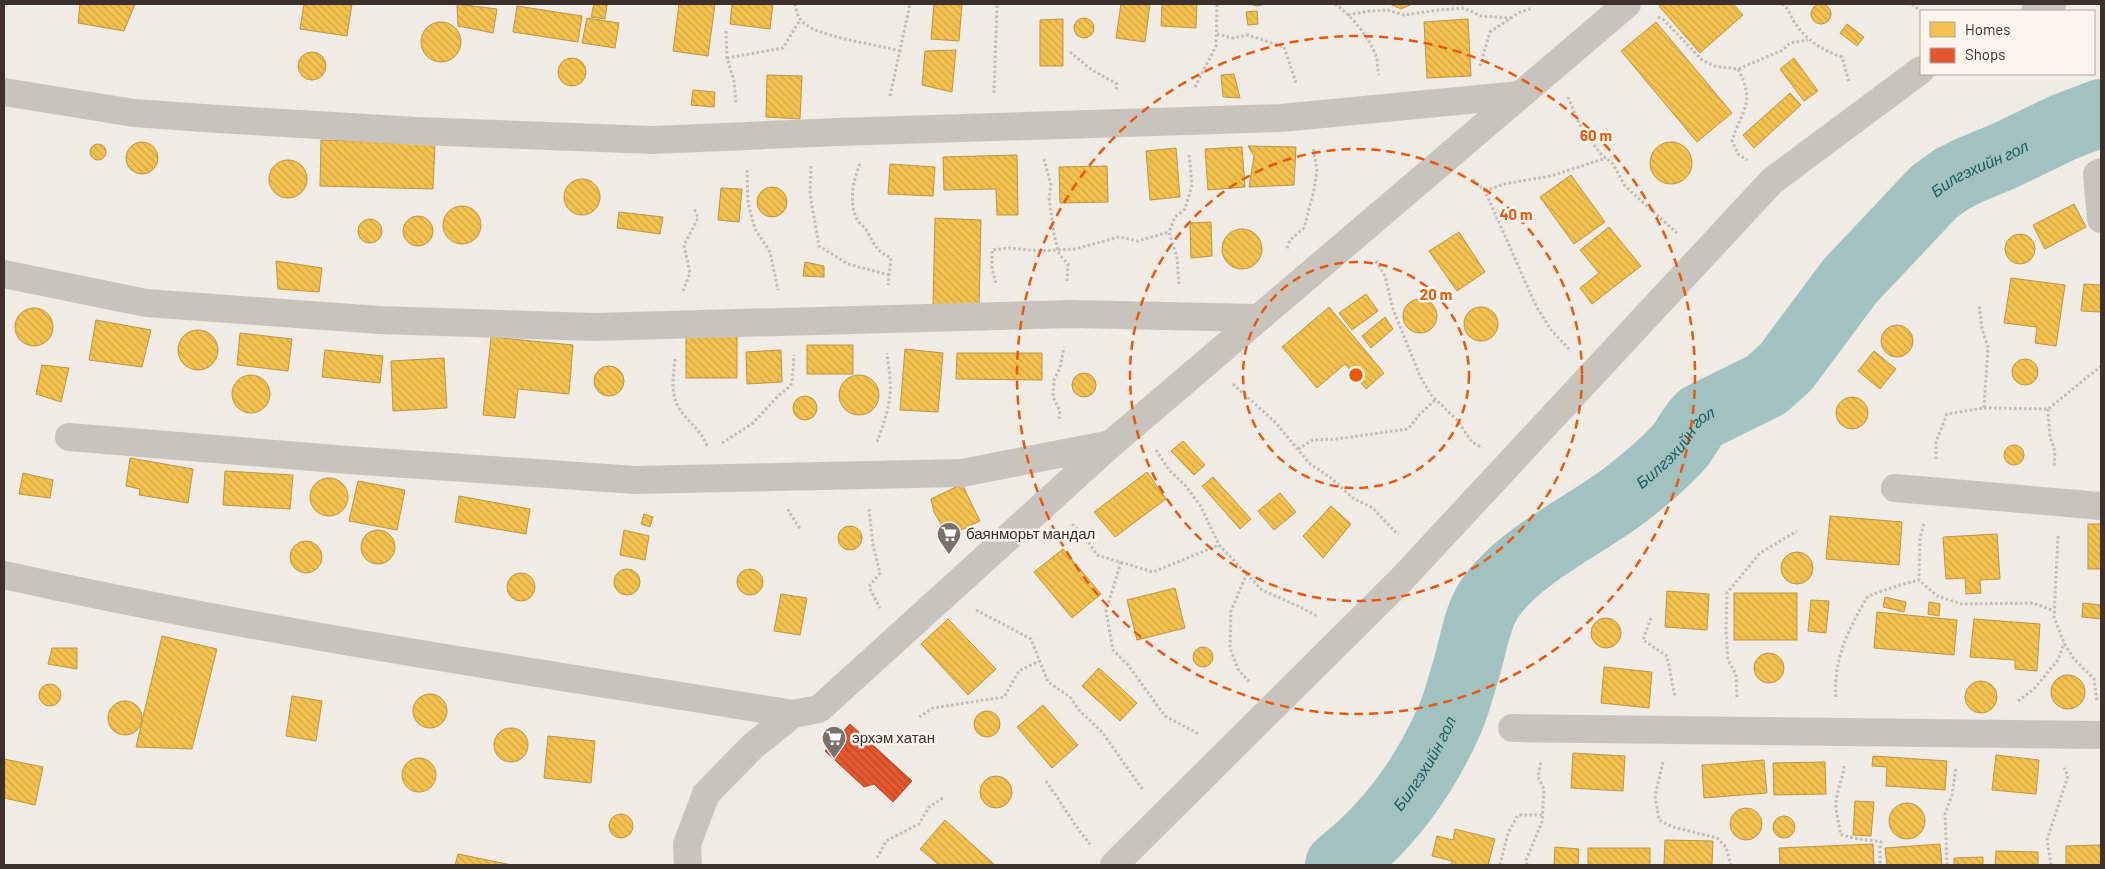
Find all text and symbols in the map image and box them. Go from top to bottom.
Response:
legend [1920,10,2095,75]
text: Homes [1965,20,2010,38]
text: Shops [1965,45,2005,63]
text: 60 m [1580,126,1612,144]
water label: Билгэхийн гол [1927,136,2031,200]
text: 40 m [1499,205,1533,223]
text: 20 m [1420,285,1452,303]
centre of rings [1347,366,1365,384]
water label: Билгэхийн гол [1632,402,1717,492]
supermarket icon: баянморьт мандал [936,521,962,555]
place label: баянморьт мандал [966,524,1095,542]
water label: Билгэхийн гол [1388,713,1459,814]
supermarket icon: эрхэм хатан [821,725,847,759]
place label: эрхэм хатан [852,728,935,746]

